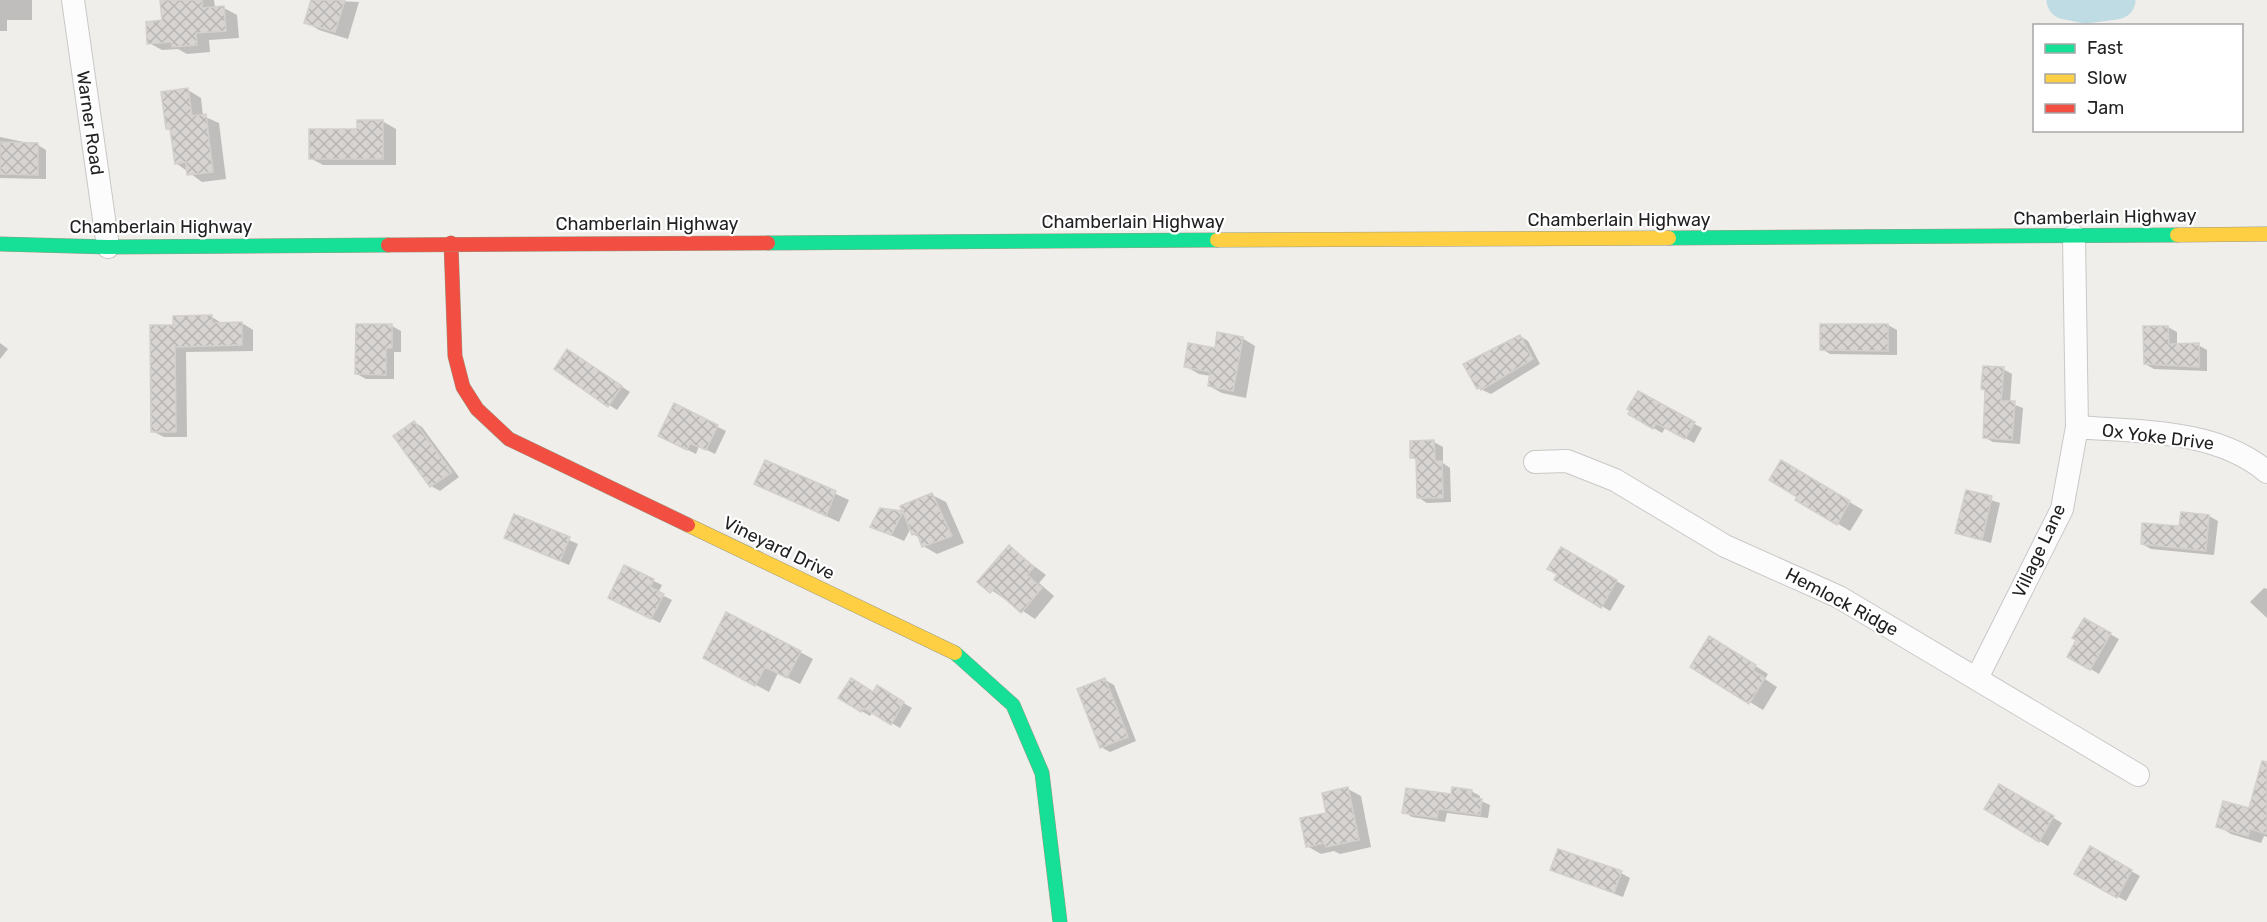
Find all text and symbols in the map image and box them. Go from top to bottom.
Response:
legend [2033,24,2243,132]
text: Fast [2087,37,2123,59]
text: Slow [2087,67,2127,89]
street label: Warner Road [72,69,108,177]
text: Jam [2087,97,2124,119]
street label: Chamberlain Highway [2013,204,2197,230]
street label: Chamberlain Highway [1527,209,1711,231]
street label: Chamberlain Highway [1041,211,1225,233]
street label: Chamberlain Highway [555,213,739,235]
street label: Chamberlain Highway [69,216,253,238]
street label: Ox Yoke Drive [2101,419,2215,455]
street label: Village Lane [2008,501,2070,601]
street label: Vineyard Drive [720,512,838,584]
street label: Hemlock Ridge [1782,563,1902,641]

